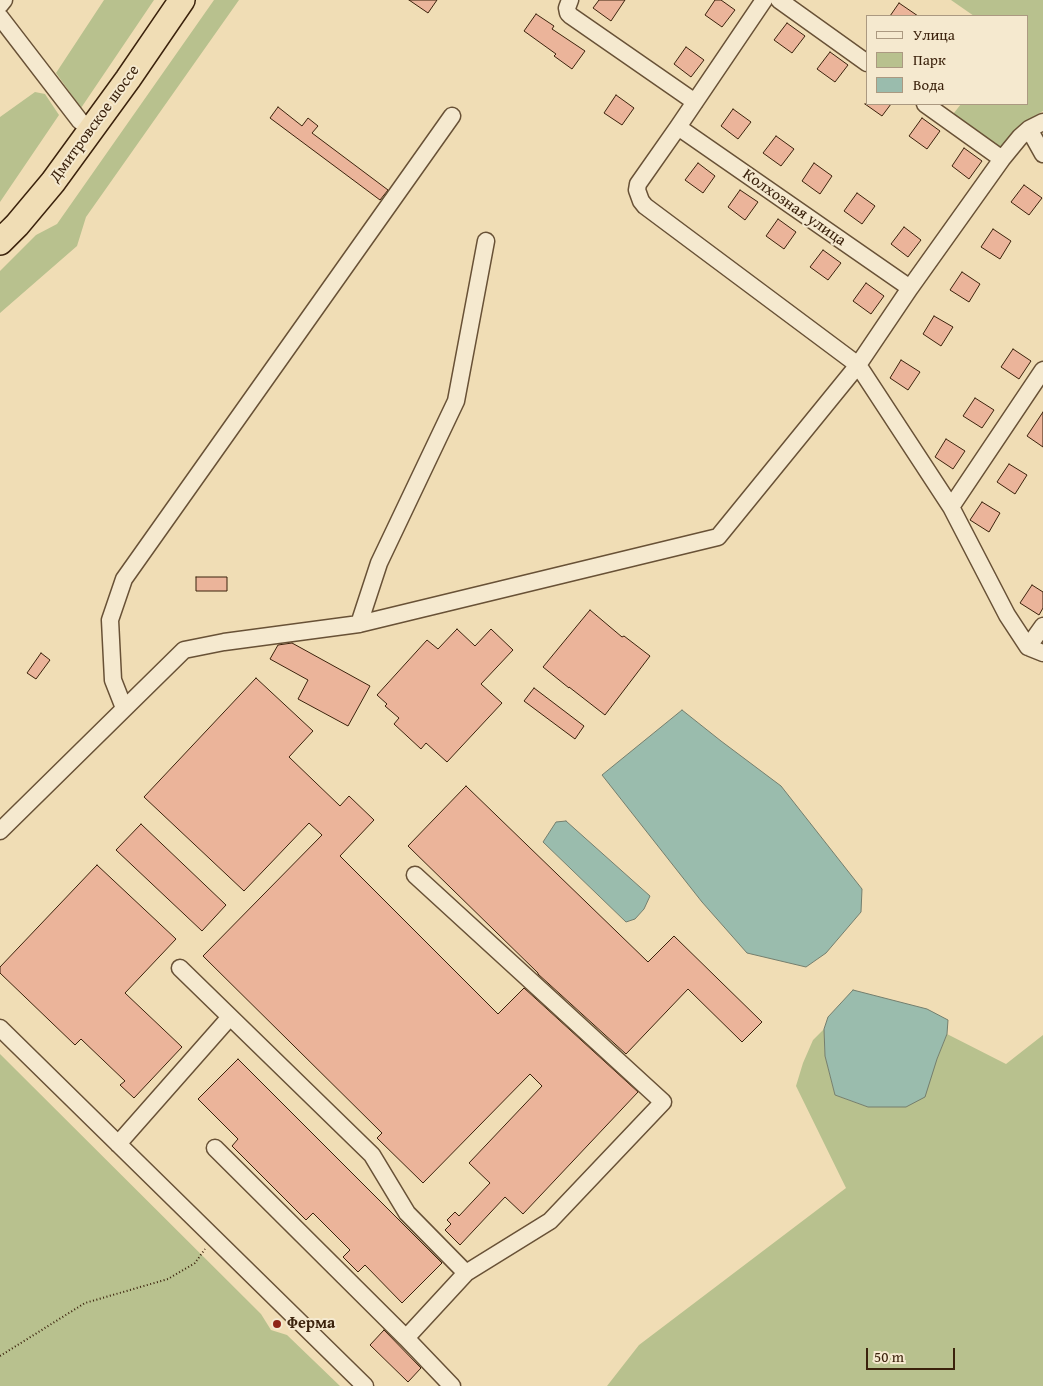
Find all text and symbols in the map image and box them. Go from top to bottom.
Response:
legend [866,15,1028,105]
text: Улица [913,24,955,45]
text: Парк [913,49,946,70]
street label: Дмитровское шоссе [46,62,144,186]
text: Вода [913,74,944,95]
street label: Колхозная улица [739,165,849,251]
place label: Ферма [287,1314,335,1334]
marker: Ферма [271,1318,283,1330]
scale bar [868,1338,957,1370]
text: 50 m [874,1346,904,1367]

